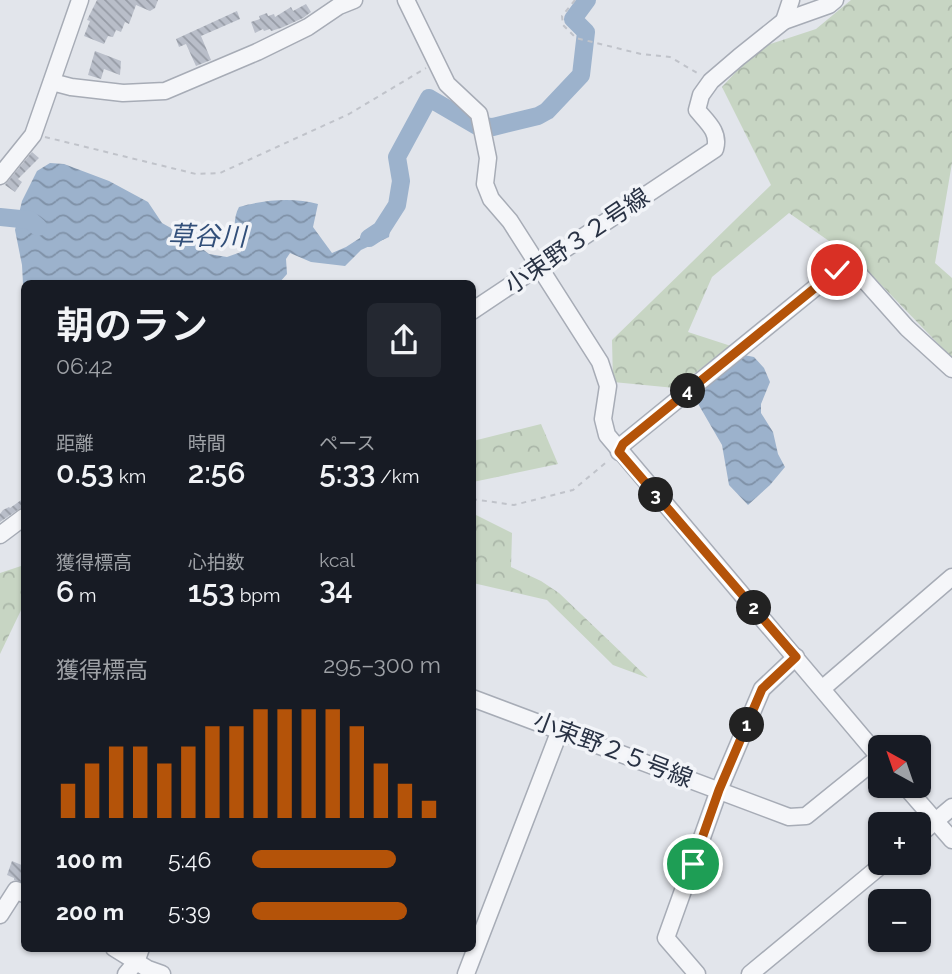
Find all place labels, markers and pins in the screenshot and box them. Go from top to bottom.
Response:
pin [807,240,867,300]
pin: 4 [670,374,706,408]
pin: 3 [638,477,674,512]
pin: 2 [736,590,772,626]
pin: 1 [730,708,764,742]
pin [663,834,723,894]

